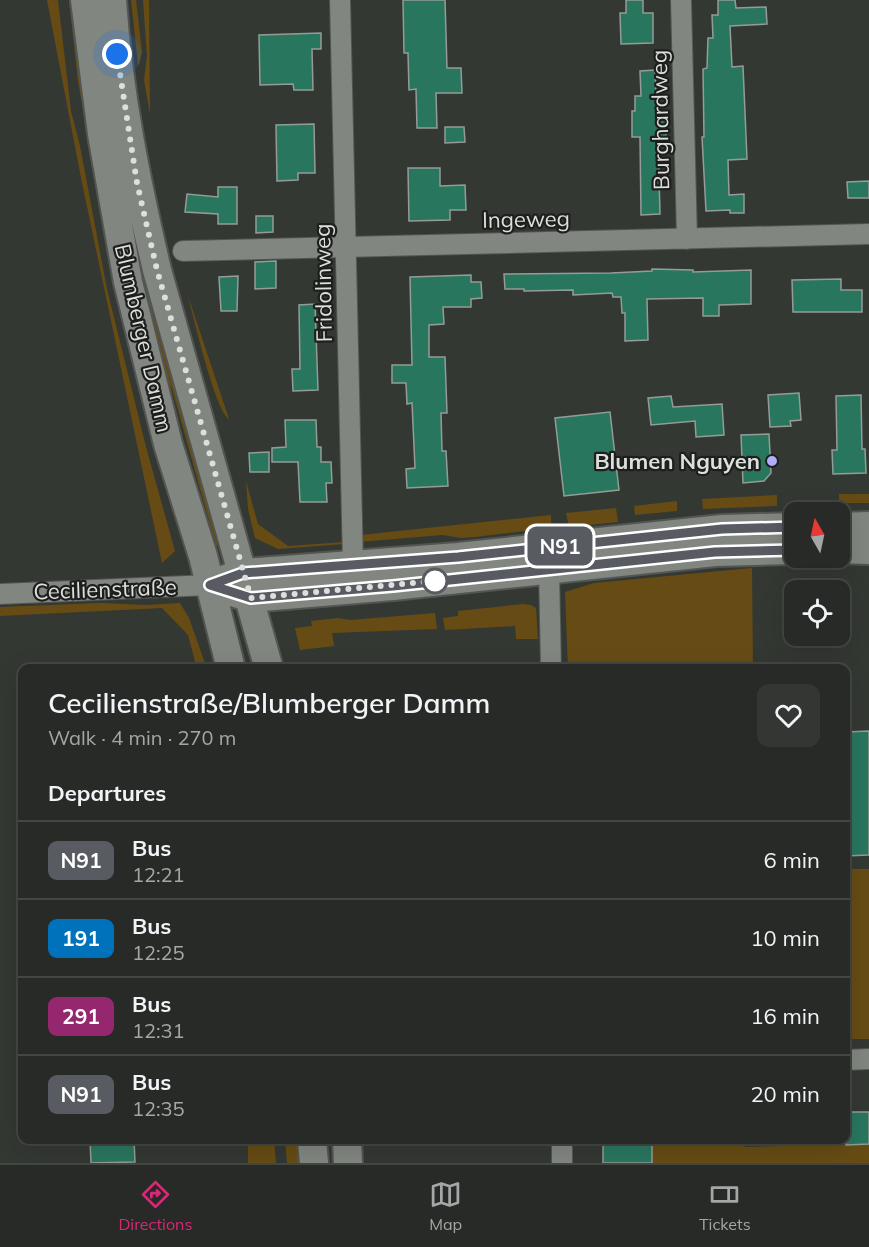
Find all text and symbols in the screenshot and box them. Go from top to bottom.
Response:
your location [102,39,132,69]
street label: Burghardweg [645,50,675,190]
street label: Ingeweg [482,204,570,234]
street label: Fridolinweg [308,223,338,343]
street label: Blumberger Damm [109,241,179,435]
place label: Blumen Nguyen [594,447,760,475]
marker: Blumen Nguyen [765,454,779,468]
north arrow [784,502,850,568]
map controls [784,502,850,646]
line badge: N91 [526,526,594,566]
text: N91 [539,533,581,559]
unlabelled marker [422,568,448,594]
street label: Cecilienstraße [33,573,177,605]
button: locate [784,580,850,646]
button: heart [757,684,820,747]
text: Cecilienstraße/Blumberger Damm [48,685,490,720]
text: Walk · 4 min · 270 m [48,725,236,750]
text: Departures [48,779,166,807]
text: Bus [132,834,171,862]
text: 6 min [764,846,820,874]
text: N91 [60,847,102,873]
text: 12:21 [132,862,185,887]
text: Bus [132,912,171,940]
text: 10 min [750,924,820,952]
text: 191 [62,925,100,951]
text: 12:25 [132,940,185,965]
text: Bus [132,990,171,1018]
text: 16 min [750,1002,820,1030]
text: 291 [62,1003,100,1029]
text: 12:31 [132,1018,185,1043]
text: Bus [132,1068,171,1096]
text: 20 min [750,1080,820,1108]
text: N91 [60,1081,102,1107]
text: 12:35 [132,1096,185,1121]
tab: Directions [118,1178,192,1234]
tab: Map [429,1178,462,1234]
tab: Tickets [699,1178,751,1234]

